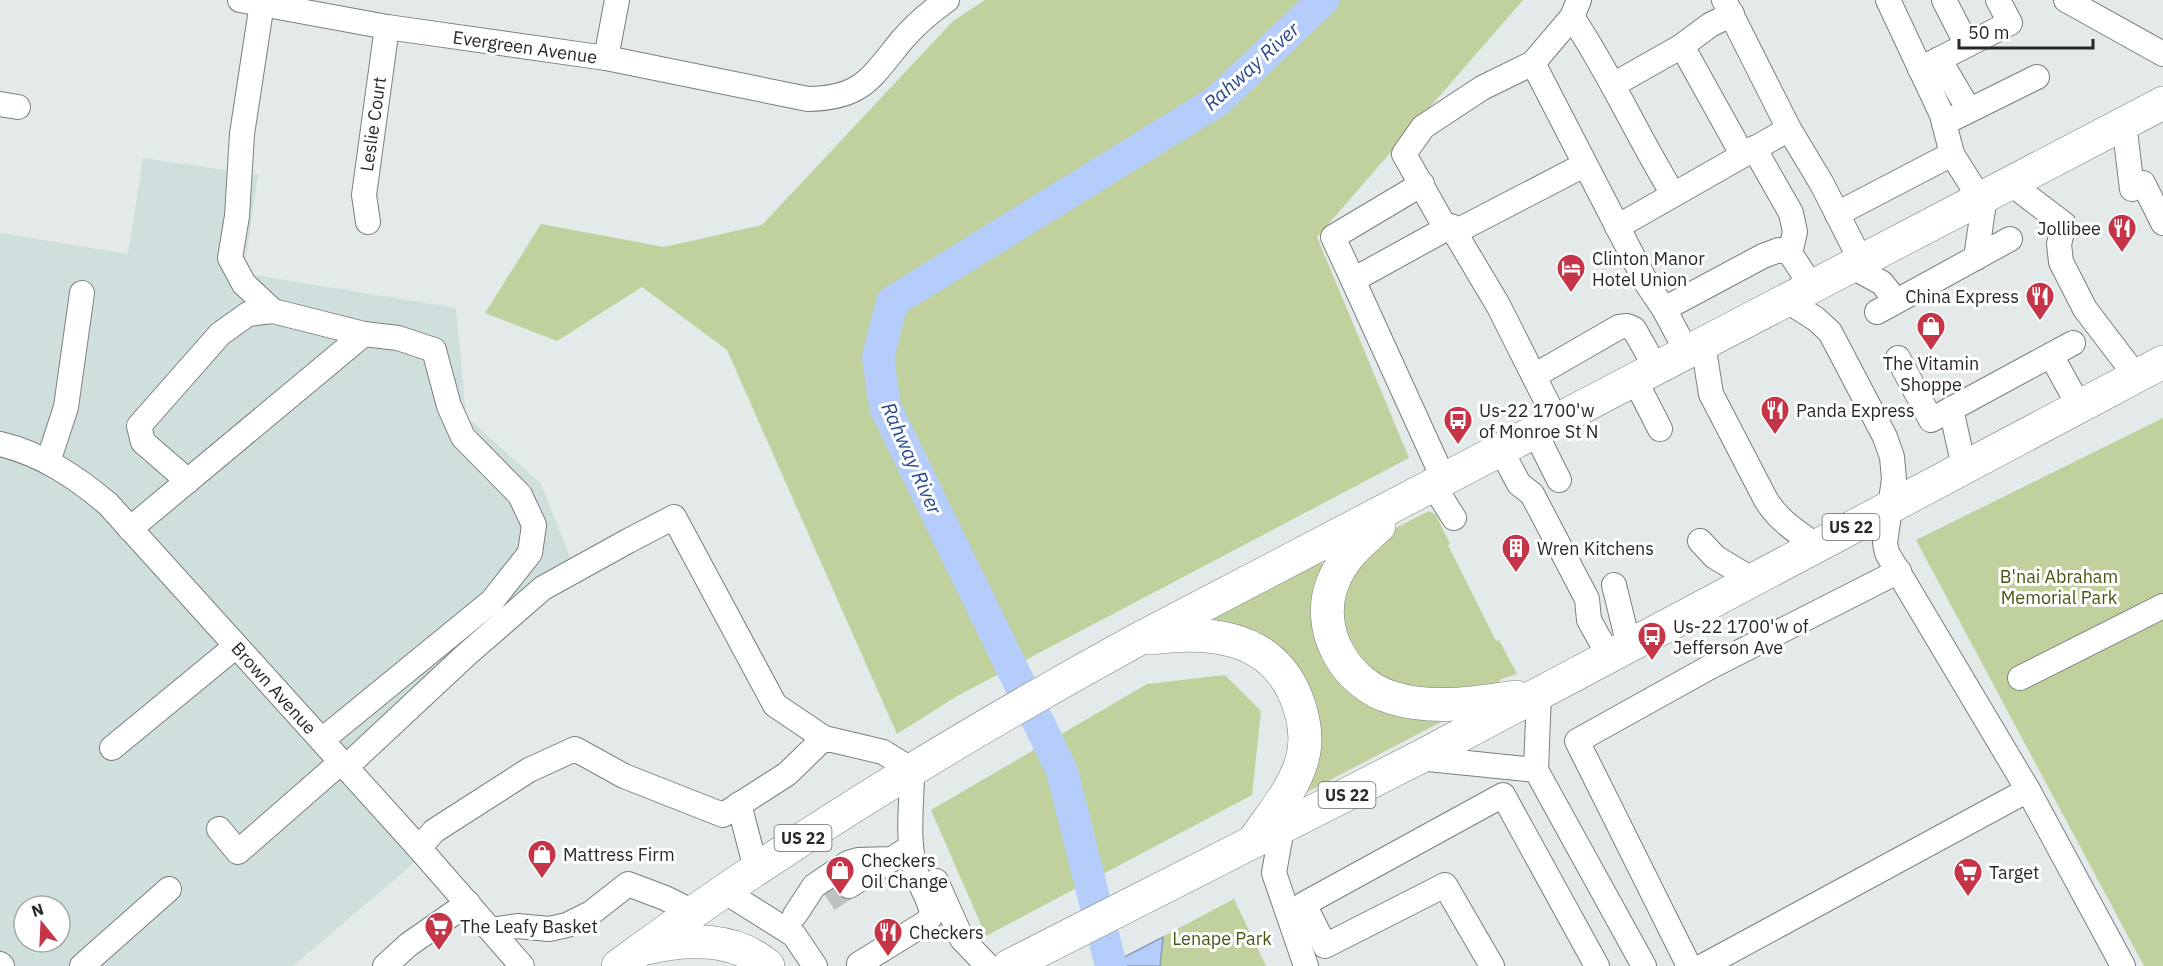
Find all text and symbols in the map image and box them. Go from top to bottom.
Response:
scale bar [1959,12,2092,50]
water label: Rahway River [1197,15,1305,116]
text: 50 m [1968,21,2010,44]
street label: Evergreen Avenue [451,25,599,69]
street label: Leslie Court [355,75,391,173]
restaurant icon: Jollibee [2106,212,2138,254]
place label: Jollibee [2037,217,2101,240]
place label: Clinton Manor Hotel Union [1592,247,1705,291]
hotel icon: Clinton Manor Hotel Union [1555,252,1587,294]
restaurant icon: China Express [2024,280,2056,322]
place label: China Express [1905,285,2019,308]
shop icon: The Vitamin Shoppe [1915,310,1947,352]
place label: The Vitamin Shoppe [1883,352,1979,396]
restaurant icon: Panda Express [1759,394,1791,436]
water label: Rahway River [875,398,949,519]
place label: Us-22 1700'w of Monroe St N [1479,399,1598,443]
place label: Panda Express [1796,399,1915,422]
bus stop icon: Us-22 1700'w of Monroe St N [1442,404,1474,446]
road number: US 22 [1822,514,1880,540]
building icon: Wren Kitchens [1500,532,1532,574]
place label: Wren Kitchens [1537,537,1654,560]
park label: B'nai Abraham Memorial Park [2000,565,2118,609]
place label: Us-22 1700'w of Jefferson Ave [1673,615,1809,659]
bus stop icon: Us-22 1700'w of Jefferson Ave [1636,620,1668,662]
street label: Brown Avenue [226,637,322,739]
road number: US 22 [1318,782,1376,808]
road number: US 22 [774,825,832,851]
shop icon: Mattress Firm [526,838,558,880]
place label: Mattress Firm [563,843,675,866]
place label: Checkers Oil Change [861,849,948,893]
shop icon: Checkers Oil Change [824,854,856,896]
supermarket icon: Target [1952,856,1984,898]
place label: Target [1989,861,2039,884]
north arrow [12,894,72,954]
text: N [29,898,46,921]
supermarket icon: The Leafy Basket [423,910,455,952]
place label: The Leafy Basket [460,915,598,938]
restaurant icon: Checkers [872,916,904,958]
place label: Checkers [909,921,984,944]
park label: Lenape Park [1172,927,1272,950]

